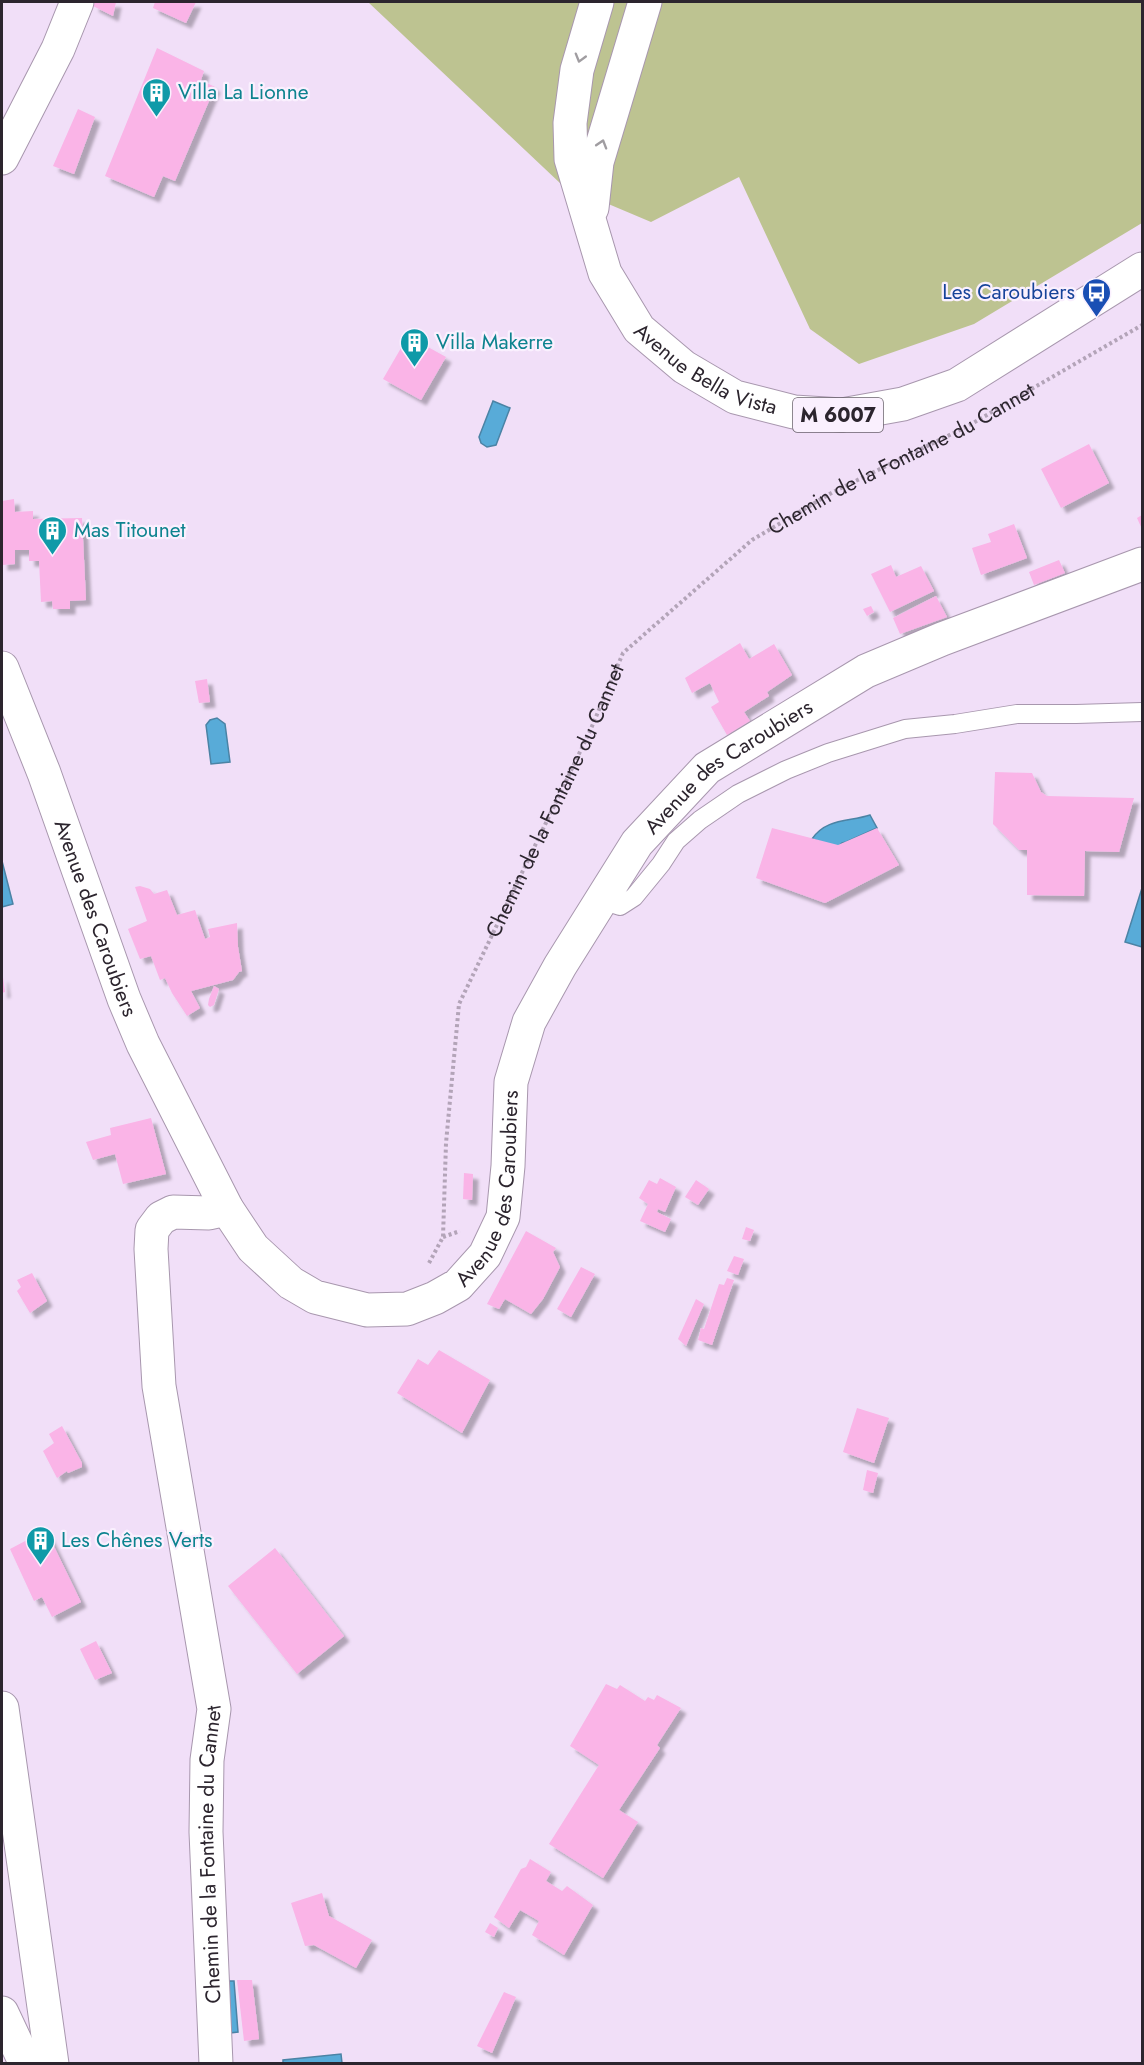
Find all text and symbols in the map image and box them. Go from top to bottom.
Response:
one-way arrow [575,52,587,63]
building icon: Villa La Lionne [141,76,173,118]
place label: Villa La Lionne [178,77,309,107]
one-way arrow [595,139,607,150]
bus stop icon: Les Caroubiers [1080,276,1112,318]
place label: Les Caroubiers [942,277,1075,307]
street label: Avenue Bella Vista [627,316,780,422]
building icon: Villa Makerre [399,326,431,368]
place label: Villa Makerre [436,327,553,357]
street label: Chemin de la Fontaine du Cannet [762,375,1040,542]
road number: M 6007 [793,398,883,432]
building icon: Mas Titounet [37,514,69,556]
place label: Mas Titounet [74,515,186,545]
street label: Chemin de la Fontaine du Cannet [478,659,632,942]
street label: Avenue des Caroubiers [637,692,818,841]
street label: Avenue des Caroubiers [47,815,145,1021]
street label: Avenue des Caroubiers [448,1090,526,1293]
building icon: Les Chênes Verts [24,1524,56,1566]
place label: Les Chênes Verts [61,1525,213,1555]
street label: Chemin de la Fontaine du Cannet [191,1703,229,2004]

